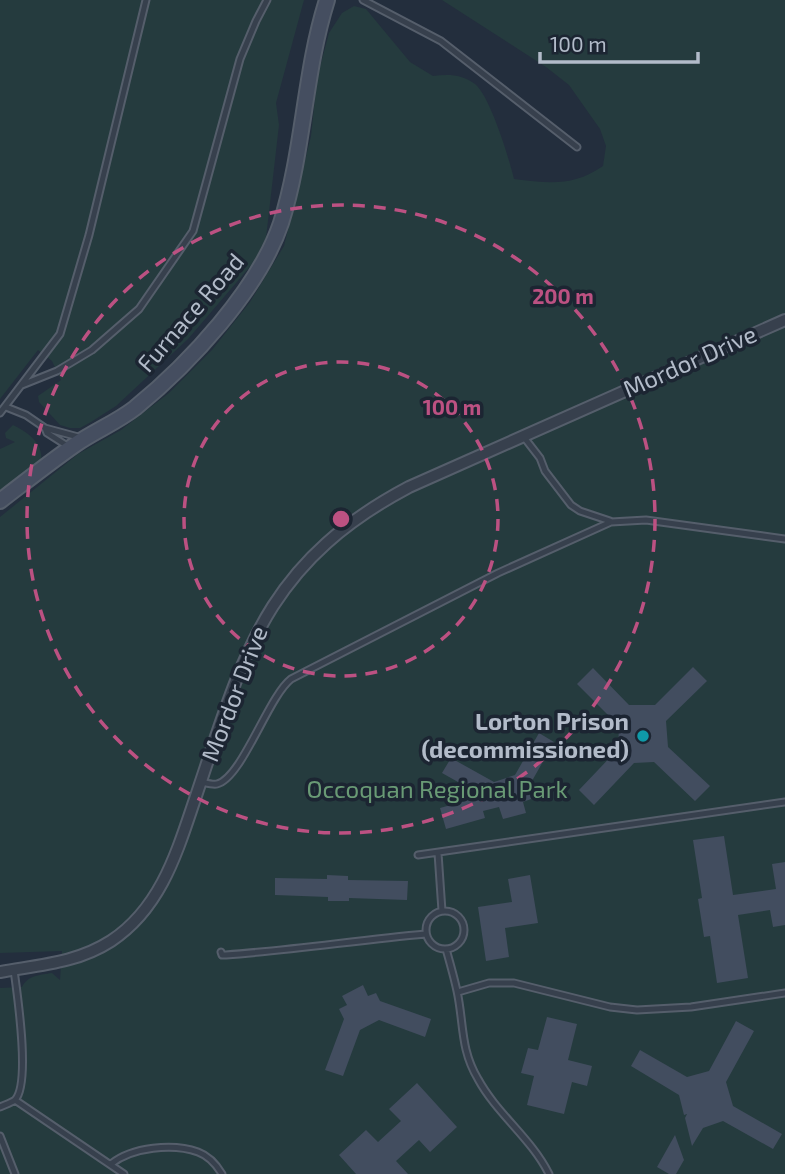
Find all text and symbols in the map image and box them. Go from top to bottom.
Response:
scale bar [540,21,698,65]
text: 100 m [550,31,607,56]
street label: Furnace Road [130,247,249,377]
text: 200 m [532,283,594,308]
street label: Mordor Drive [618,318,761,403]
text: 100 m [423,394,481,419]
centre of rings [329,507,353,531]
street label: Mordor Drive [194,622,273,765]
place label: Lorton Prison (decommissioned) [421,706,629,763]
marker: Lorton Prison (decommissioned) [635,728,651,744]
park label: Occoquan Regional Park [306,774,568,803]

